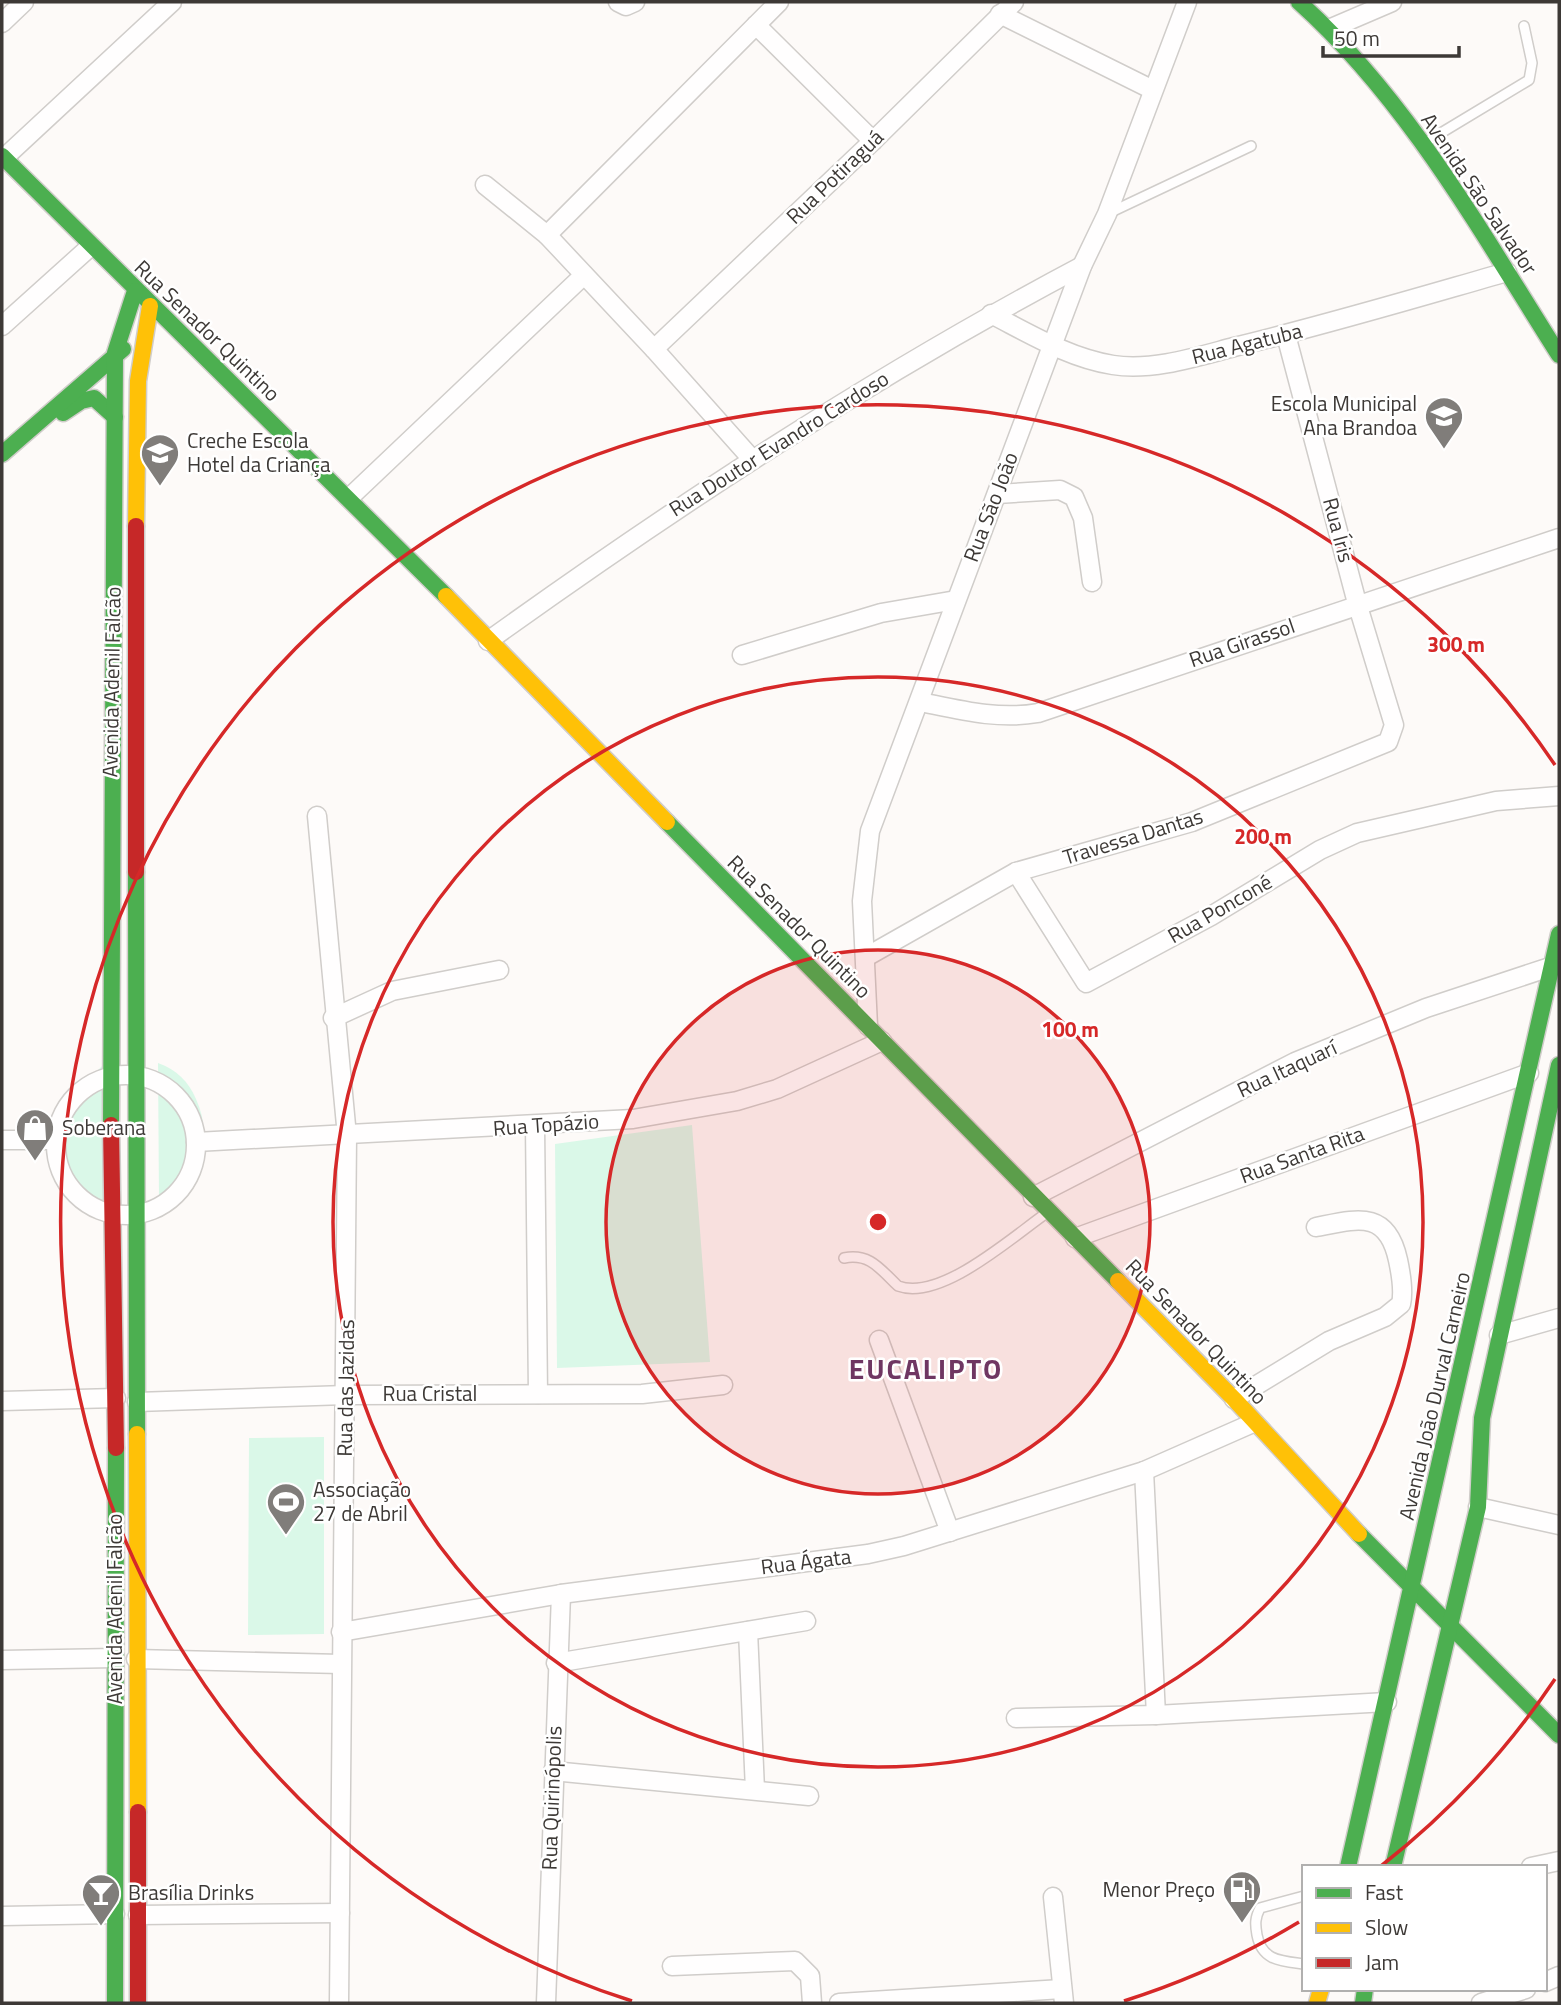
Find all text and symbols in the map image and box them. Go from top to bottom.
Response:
scale bar [1323,14,1460,58]
text: 50 m [1334,22,1380,54]
street label: Avenida São Salvador [1414,106,1546,281]
street label: Rua Potiraguá [778,121,891,231]
street label: Rua Senador Quintino [127,252,288,409]
street label: Rua Agatuba [1188,314,1306,372]
street label: Rua Doutor Evandro Cardoso [662,362,895,524]
place label: Escola Municipal Ana Brandoa [1271,387,1417,443]
school or university icon: Escola Municipal Ana Brandoa [1423,395,1465,450]
place label: Creche Escola Hotel da Criança [187,424,331,480]
school or university icon: Creche Escola Hotel da Criança [139,432,181,487]
street label: Rua São João [954,447,1026,566]
street label: Rua Íris [1315,494,1363,566]
street label: Avenida Adenil Falcão [93,586,129,778]
street label: Rua Girassol [1184,609,1299,675]
text: 300 m [1427,628,1485,660]
street label: Travessa Dantas [1059,800,1207,873]
text: 200 m [1234,820,1292,852]
street label: Rua Senador Quintino [720,847,879,1006]
street label: Rua Ponconé [1161,865,1278,951]
text: 100 m [1041,1013,1099,1045]
street label: Rua Itaquarí [1231,1030,1343,1105]
street label: Rua Topázio [492,1104,600,1144]
shop icon: Soberana [14,1107,56,1162]
place label: Soberana [62,1111,146,1143]
street label: Rua Santa Rita [1235,1117,1369,1191]
centre of rings [866,1210,890,1234]
street label: Rua Senador Quintino [1118,1251,1275,1412]
street label: Avenida João Durval Carneiro [1390,1269,1478,1523]
street label: Rua das Jazidas [328,1319,362,1457]
district label: EUCALIPTO [849,1347,1003,1390]
street label: Rua Cristal [383,1377,477,1409]
place label: Associação 27 de Abril [313,1473,411,1529]
sports icon: Associação 27 de Abril [265,1481,307,1536]
street label: Avenida Adenil Falcão [98,1514,130,1704]
street label: Rua Ágata [759,1540,853,1582]
street label: Rua Quirinópolis [532,1725,570,1871]
legend [1302,1865,1547,1991]
fuel station icon: Menor Preço [1221,1869,1263,1924]
bar icon: Brasília Drinks [80,1872,122,1927]
place label: Menor Preço [1102,1873,1215,1905]
place label: Brasília Drinks [128,1876,254,1908]
text: Fast [1365,1876,1404,1908]
text: Slow [1365,1911,1408,1943]
text: Jam [1365,1946,1399,1978]

